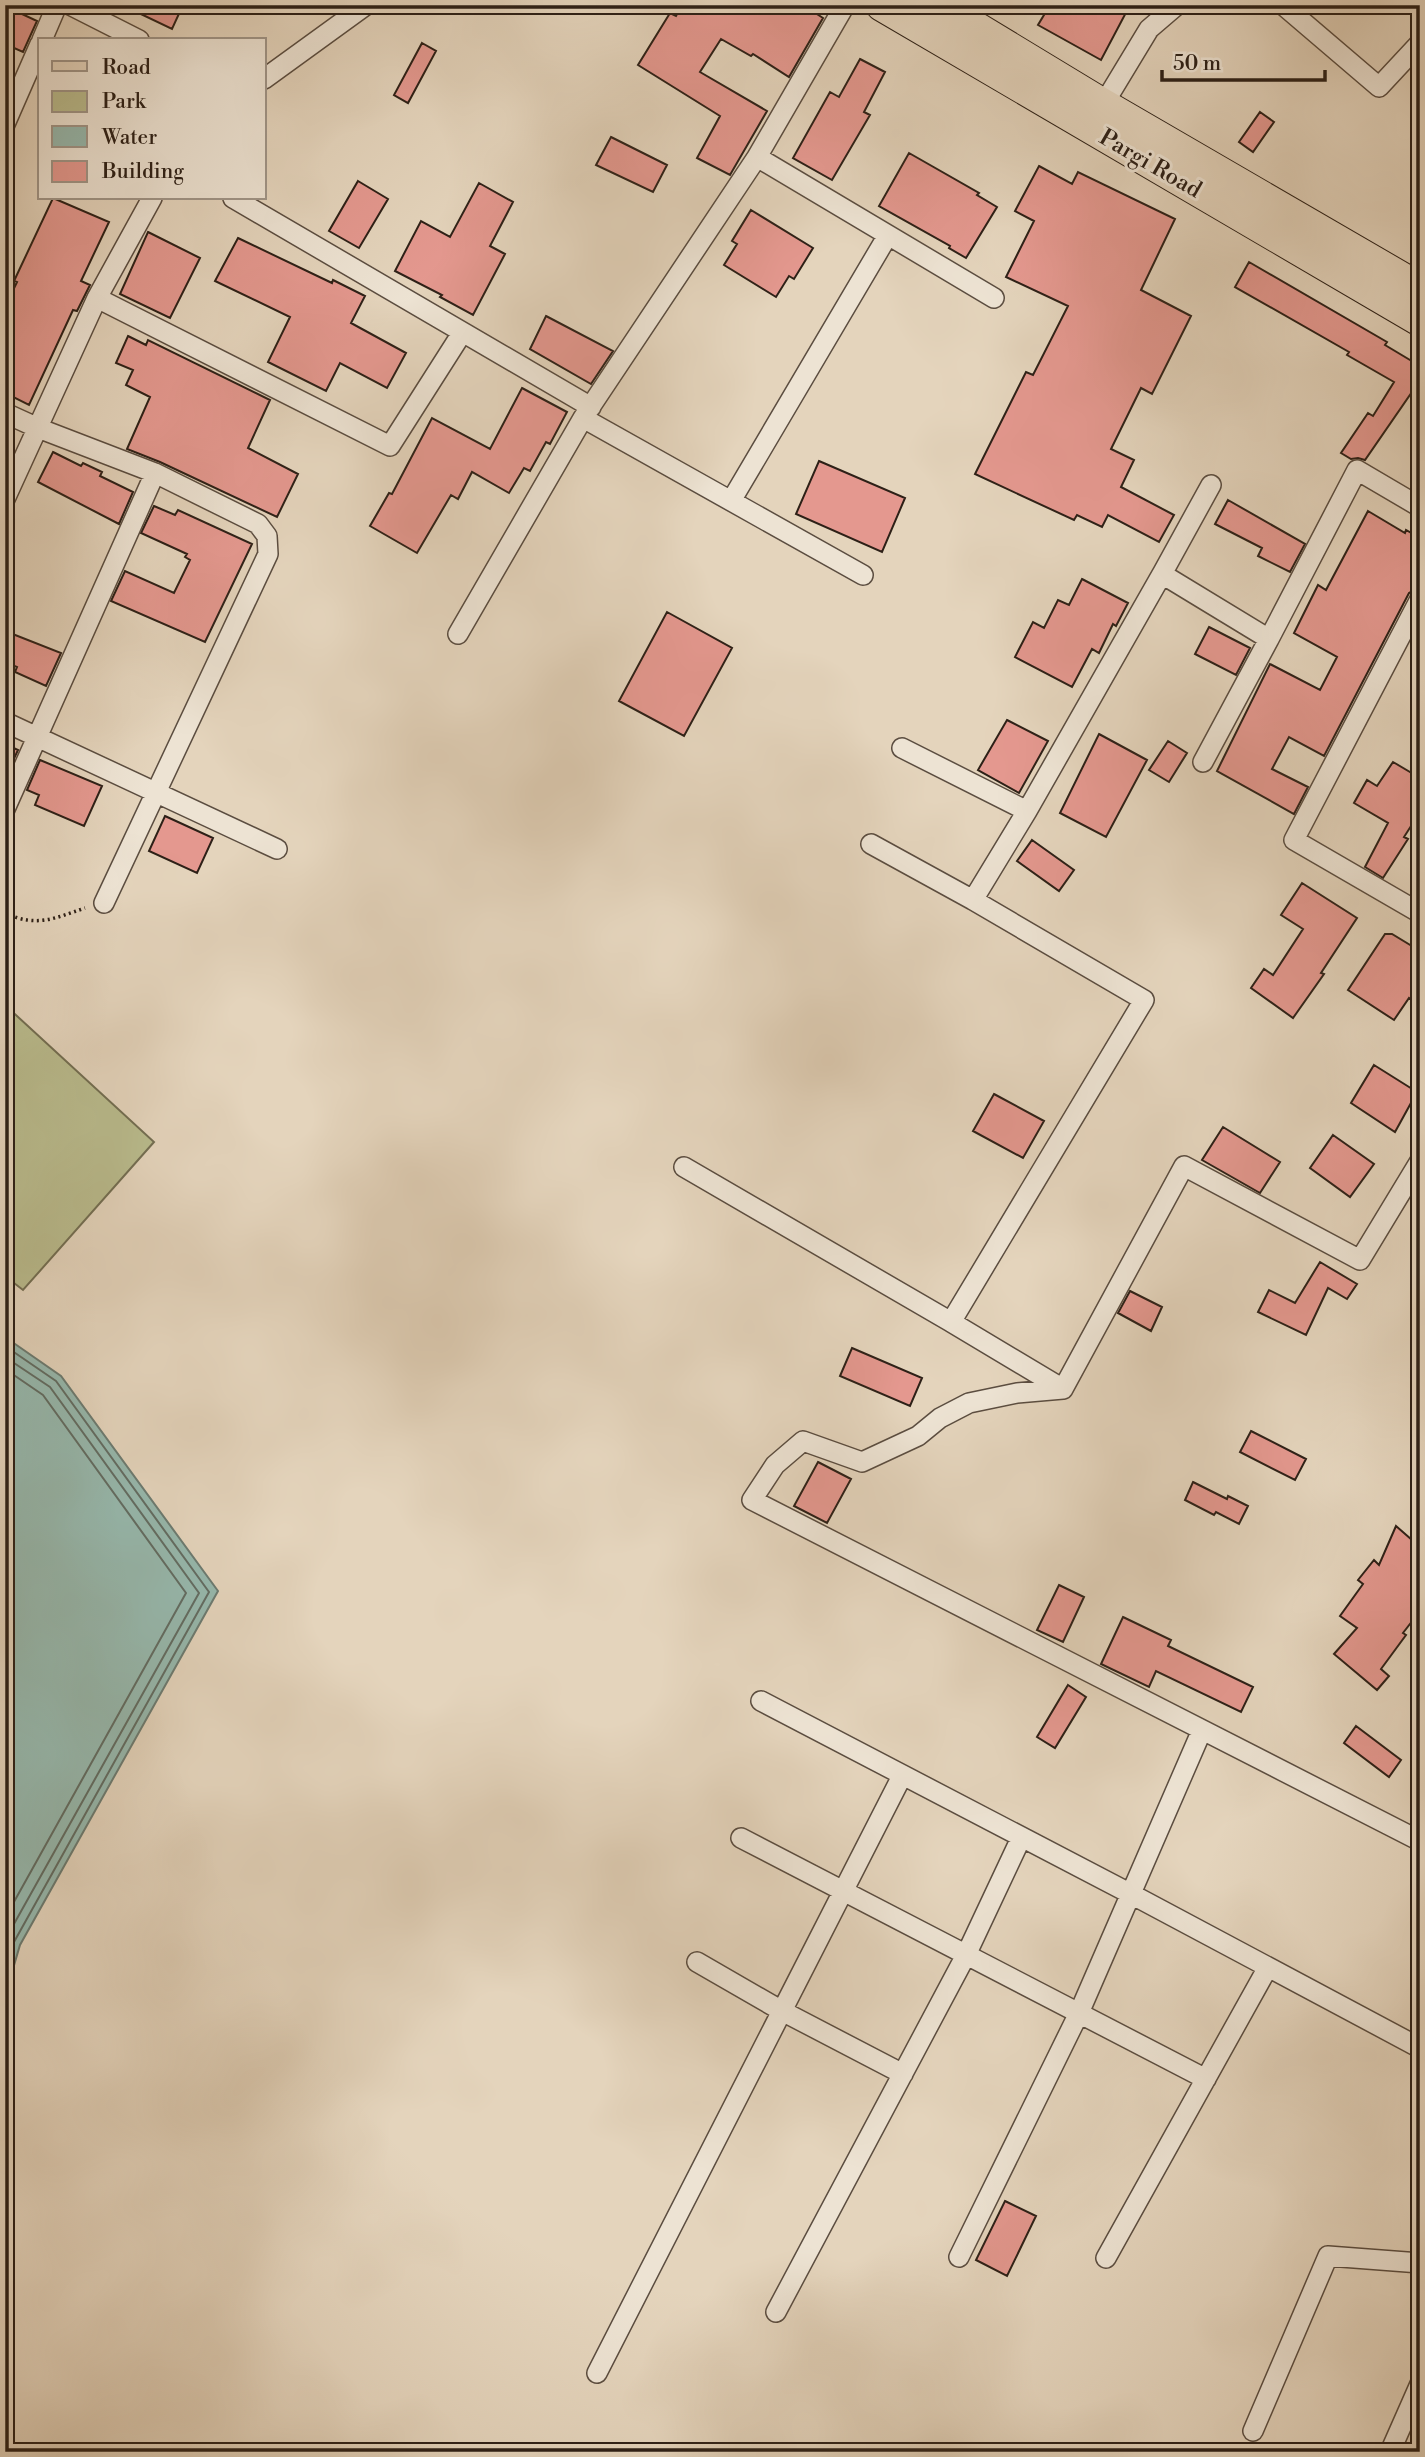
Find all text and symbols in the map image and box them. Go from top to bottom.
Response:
legend [38,38,266,200]
scale bar [1162,38,1325,82]
text: 50 m [1173,51,1221,77]
text: Road [102,55,151,81]
text: Park [102,89,147,115]
street label: Pargi Road [1094,123,1207,204]
text: Water [101,125,157,151]
text: Building [101,159,184,185]

